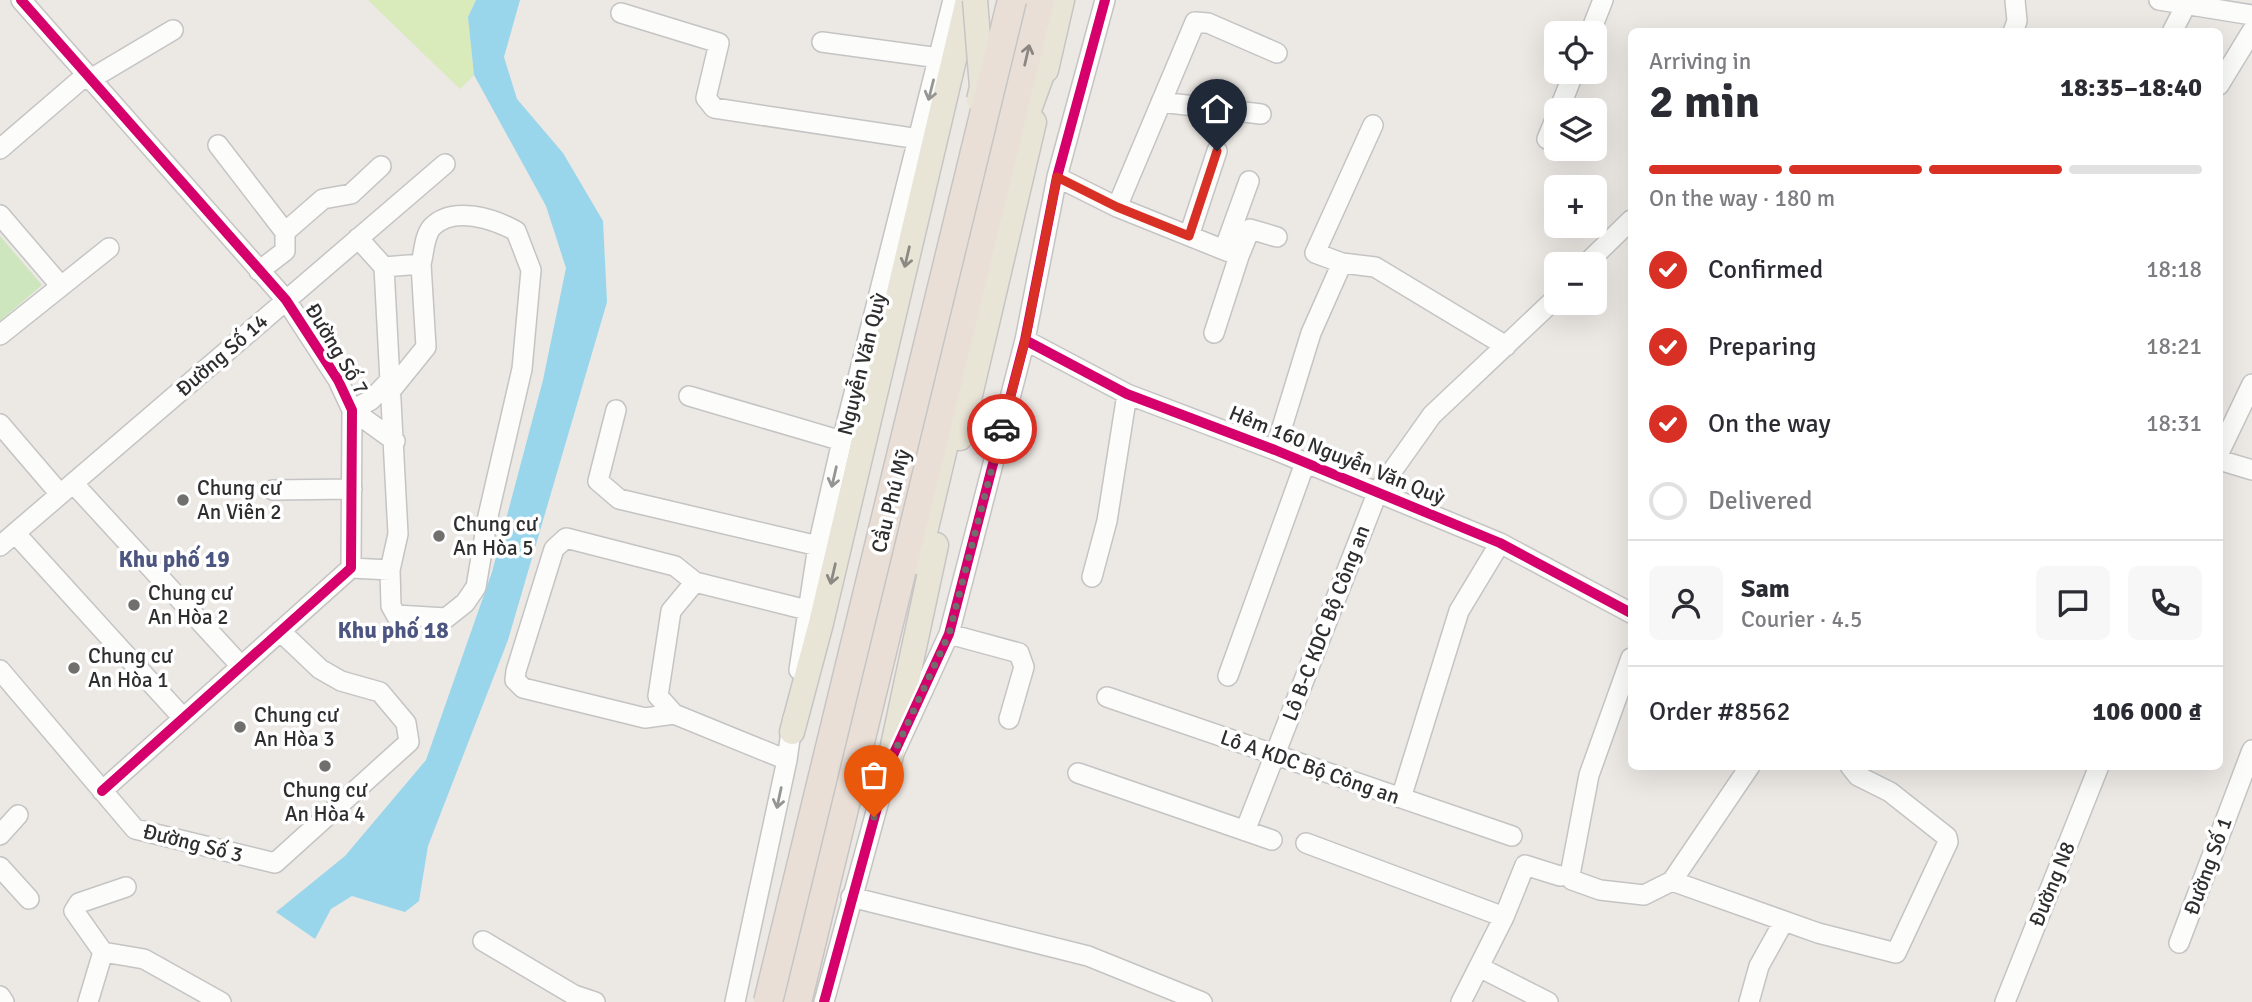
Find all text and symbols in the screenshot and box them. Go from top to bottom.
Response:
map controls [1544,21,1607,315]
button: locate [1544,21,1607,84]
one-way arrow [1020,44,1034,67]
text: Arriving in [1649,47,1751,76]
text: 18:35–18:40 [2060,72,2202,104]
text: 2 min [1649,74,1760,130]
one-way arrow [924,78,937,101]
pin [1187,79,1247,151]
icon: home [1198,90,1236,128]
button: layers [1544,98,1607,161]
button: + [1544,175,1607,238]
text: On the way · 180 m [1649,184,1835,213]
one-way arrow [900,245,913,268]
icon: check [1649,251,1687,289]
button: − [1544,252,1607,315]
text: Confirmed [1708,254,1823,286]
text: 18:18 [2146,255,2202,284]
street label: Nguyễn Văn Quỳ [832,290,892,438]
street label: Đường Số 7 [300,299,374,399]
street label: Đường Số 14 [171,308,273,402]
icon: check [1649,328,1687,366]
text: Preparing [1708,331,1816,363]
text: 18:21 [2146,332,2202,361]
courier [967,394,1037,464]
street label: Hẻm 160 Nguyễn Văn Quỳ [1225,400,1449,510]
icon: check [1649,405,1687,443]
text: On the way [1708,408,1831,440]
text: 18:31 [2146,409,2202,438]
icon: car [983,410,1021,448]
street label: Cầu Phú Mỹ [866,446,916,555]
one-way arrow [826,465,840,488]
place label: Chung cư An Viên 2 [197,475,283,525]
text: Delivered [1708,485,1813,517]
marker: Chung cư An Viên 2 [175,492,191,508]
place label: Chung cư An Hòa 5 [453,511,539,561]
street label: Lô B-C KDC Bộ Công an [1277,521,1375,725]
marker: Chung cư An Hòa 5 [431,528,447,544]
district label: Khu phố 19 [118,545,230,574]
one-way arrow [825,562,839,585]
button: person [1649,566,1723,640]
button: chat [2036,566,2110,640]
button: phone [2128,566,2202,640]
text: Sam [1741,573,1790,605]
place label: Chung cư An Hòa 2 [148,580,234,630]
marker: Chung cư An Hòa 2 [126,597,142,613]
text: Courier · 4.5 [1741,605,1862,634]
district label: Khu phố 18 [337,616,449,645]
place label: Chung cư An Hòa 1 [88,643,174,693]
marker: Chung cư An Hòa 1 [66,660,82,676]
text: Order #8562 [1649,696,1790,728]
text: 106 000 ₫ [2092,696,2202,728]
place label: Chung cư An Hòa 3 [254,702,340,752]
marker: Chung cư An Hòa 3 [232,719,248,735]
street label: Lô A KDC Bộ Công an [1217,724,1403,810]
pin [844,745,904,817]
icon: bag [855,756,893,794]
marker: Chung cư An Hòa 4 [317,758,333,774]
place label: Chung cư An Hòa 4 [283,777,368,827]
one-way arrow [772,786,786,809]
street label: Đường Số 1 [2178,814,2238,918]
street label: Đường Số 3 [140,818,246,868]
street label: Đường N8 [2023,838,2081,930]

